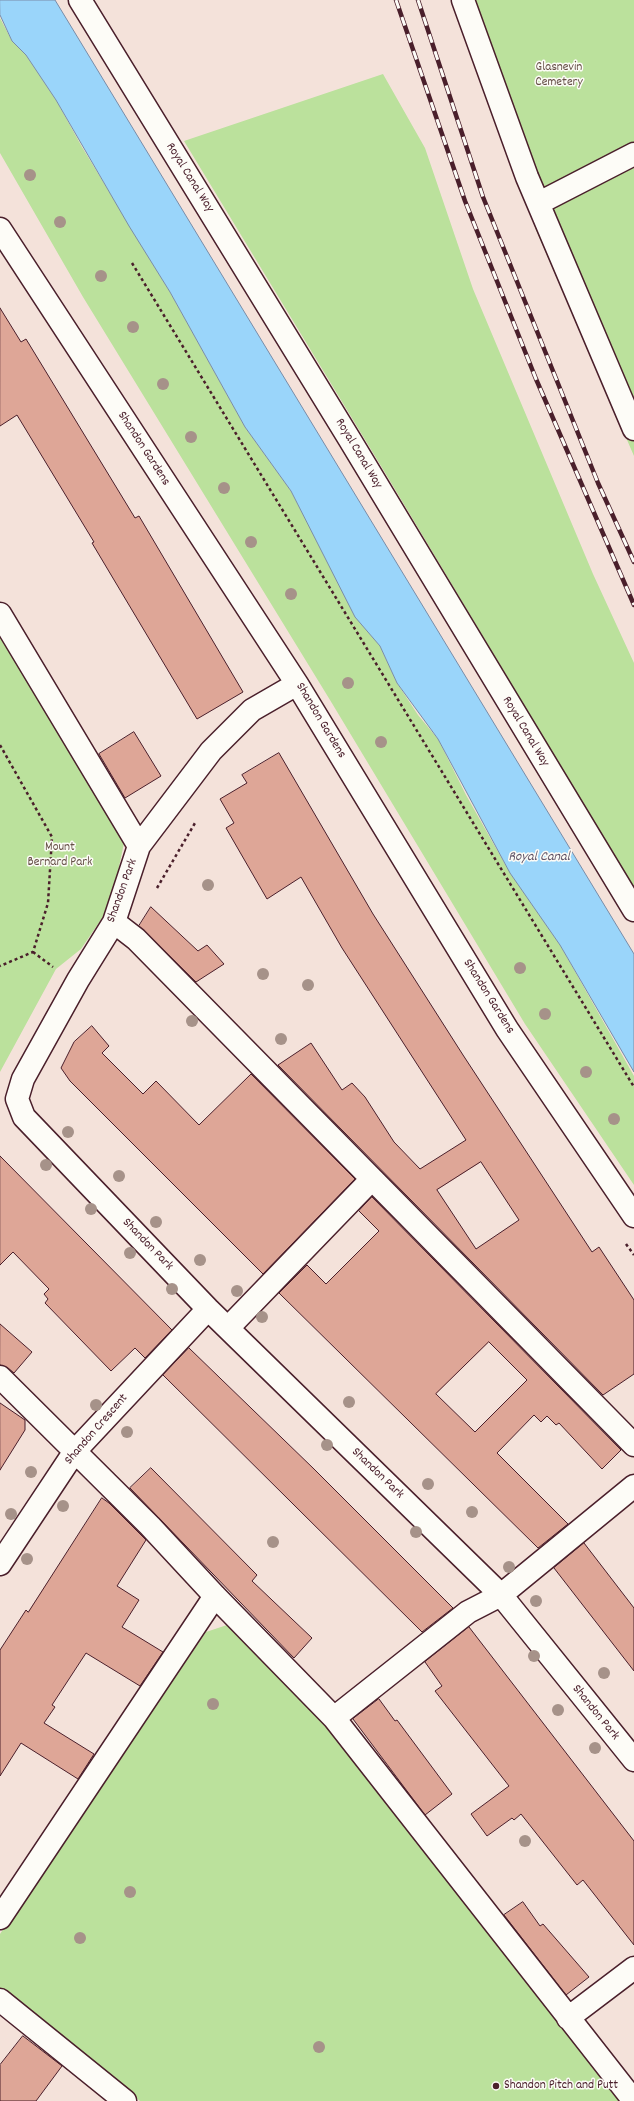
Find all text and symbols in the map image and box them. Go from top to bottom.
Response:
park label: Glasnevin Cemetery [535,60,583,91]
street label: Royal Canal Way [161,140,217,216]
street label: Shandon Gardens [113,409,173,489]
street label: Royal Canal Way [331,416,385,492]
street label: Shandon Gardens [291,680,349,762]
street label: Royal Canal Way [498,694,552,770]
park label: Mount Bernard Park [28,840,92,871]
water label: Royal Canal [508,850,570,866]
street label: Shandon Park [104,857,142,925]
street label: Shandon Gardens [459,957,517,1037]
street label: Shandon Park [118,1216,176,1274]
street label: Shandon Crescent [62,1391,132,1469]
street label: Shandon Park [348,1445,406,1503]
street label: Shandon Park [568,1682,622,1744]
place label: Shandon Pitch and Putt [504,2078,618,2094]
marker: Shandon Pitch and Putt [491,2081,501,2091]

